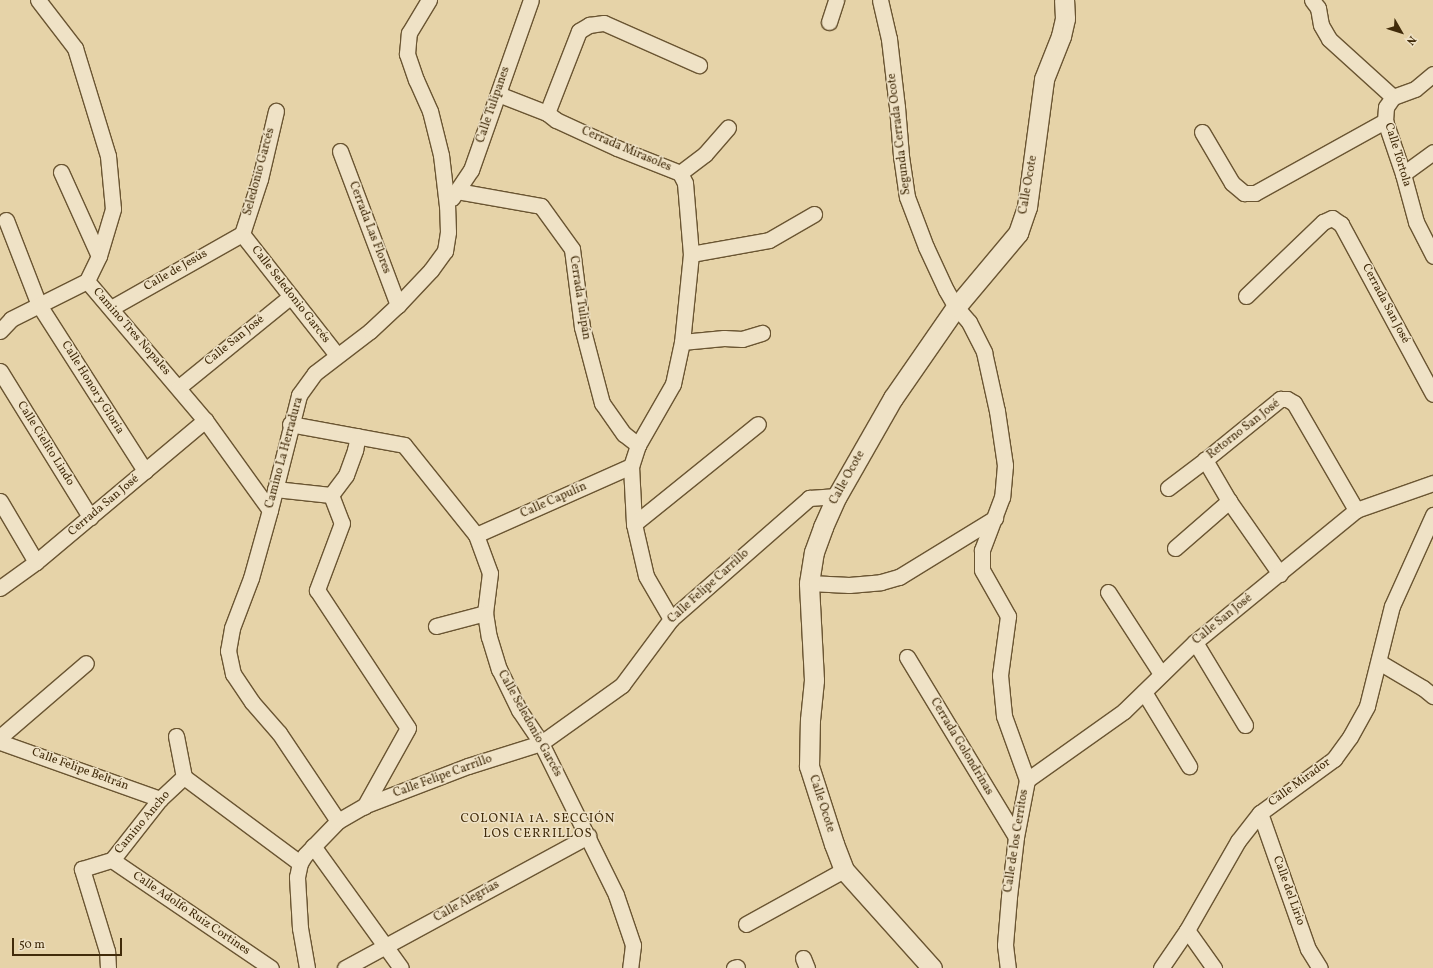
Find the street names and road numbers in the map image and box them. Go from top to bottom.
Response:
street label: Calle Tulipanes [474,65,514,145]
street label: Segunda Cerrada Ocote [885,72,915,196]
street label: Calle Tórtola [1380,121,1414,189]
street label: Cerrada Mirasoles [579,125,673,175]
street label: Seledonio Garcés [241,127,279,217]
street label: Calle Ocote [1017,155,1041,215]
street label: Cerrada Las Flores [345,180,393,276]
street label: Calle Seledonio Garcés [248,244,332,346]
street label: Calle de Jesús [142,247,210,295]
street label: Cerrada Tulipán [565,255,593,341]
street label: Cerrada San José [1358,262,1412,346]
street label: Camino Tres Nopales [89,285,173,379]
street label: Calle San José [202,313,268,369]
street label: Calle Honor y Gloria [57,339,127,437]
street label: Camino La Herradura [263,396,307,510]
street label: Retorno San José [1205,397,1283,463]
street label: Calle Cielito Lindo [13,399,77,489]
street label: Calle Ocote [827,449,869,507]
street label: Cerrada San José [66,472,142,540]
street label: Calle Capulín [519,480,589,522]
street label: Calle Felipe Carrillo [666,547,752,627]
street label: Calle San José [1190,592,1256,648]
street label: Calle Seledonio Garcés [494,668,564,780]
street label: Cerrada Golondrinas [926,696,996,798]
street label: Calle Felipe Beltrán [30,746,130,794]
street label: Calle Felipe Carrillo [392,752,494,802]
street label: Calle Mirador [1266,756,1334,810]
street label: Calle Ocote [805,774,837,834]
street label: Camino Ancho [112,788,174,858]
street label: Calle de los Cerritos [1002,788,1032,894]
street label: Calle del Lirio [1269,854,1307,928]
street label: Calle Adolfo Ruiz Cortines [129,869,253,959]
street label: Calle Alegrías [432,878,502,926]

